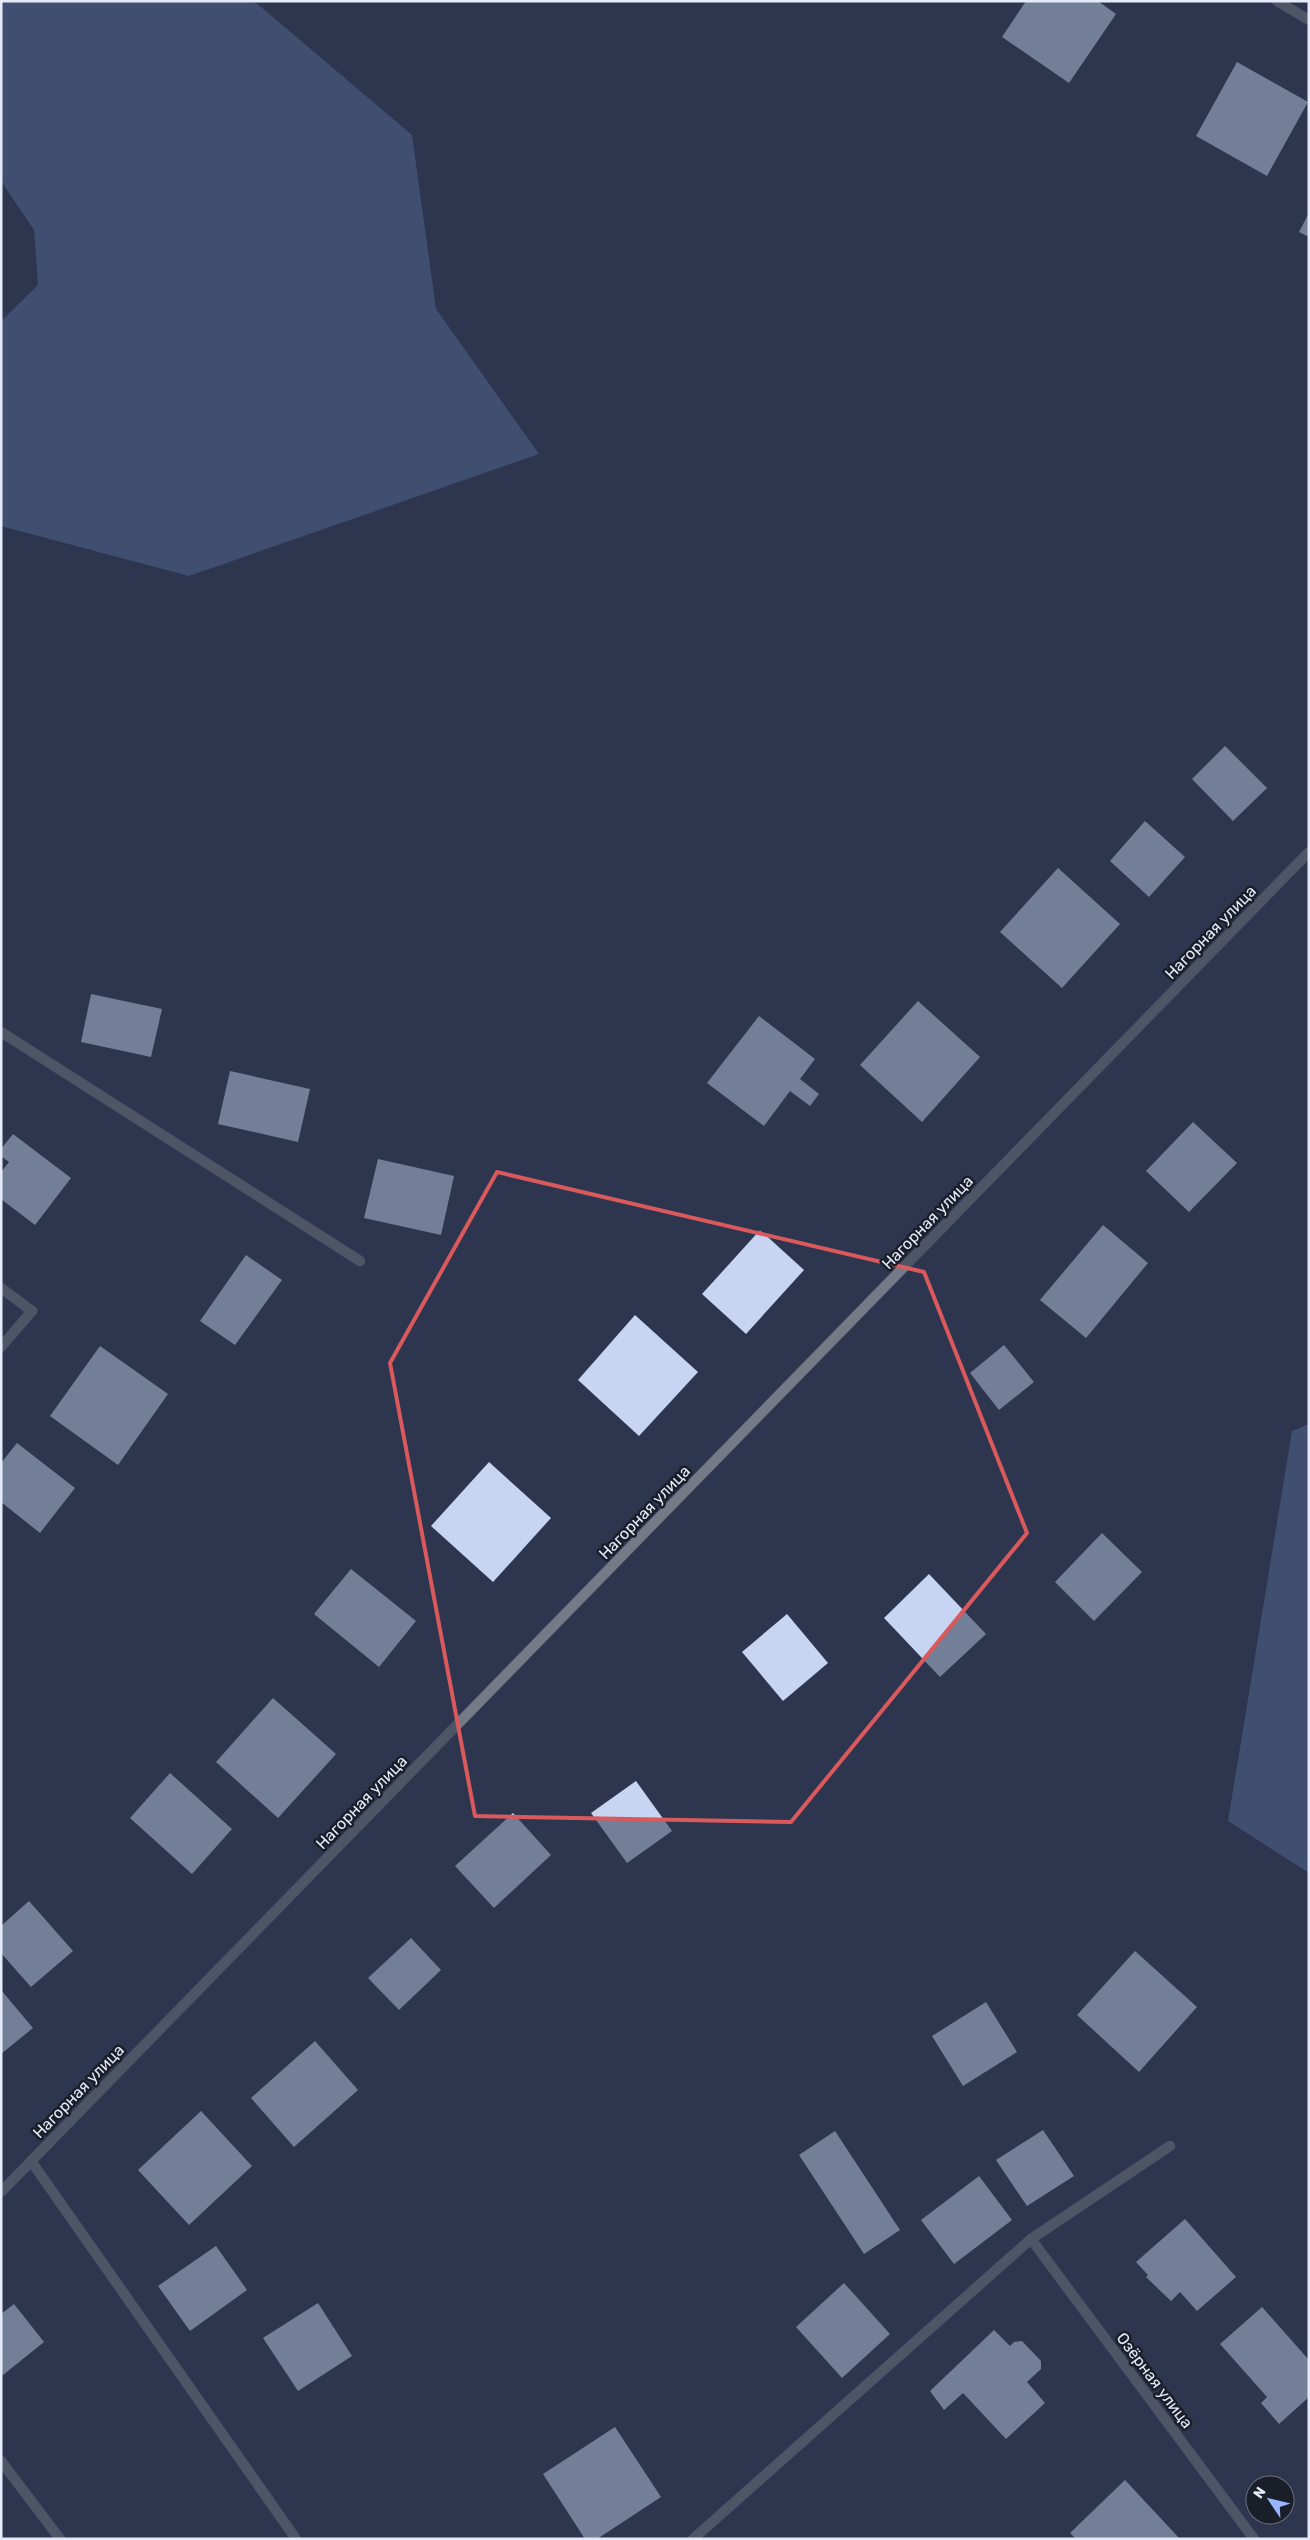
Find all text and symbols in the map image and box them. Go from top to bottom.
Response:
street label: Нагорная улица [1161,882,1260,983]
street label: Нагорная улица [878,1172,977,1273]
street label: Нагорная улица [595,1462,694,1563]
street label: Нагорная улица [312,1752,411,1853]
street label: Нагорная улица [29,2041,128,2142]
street label: Озёрная улица [1112,2329,1197,2432]
north arrow [1245,2475,1295,2525]
text: N [1250,2484,1270,2502]

